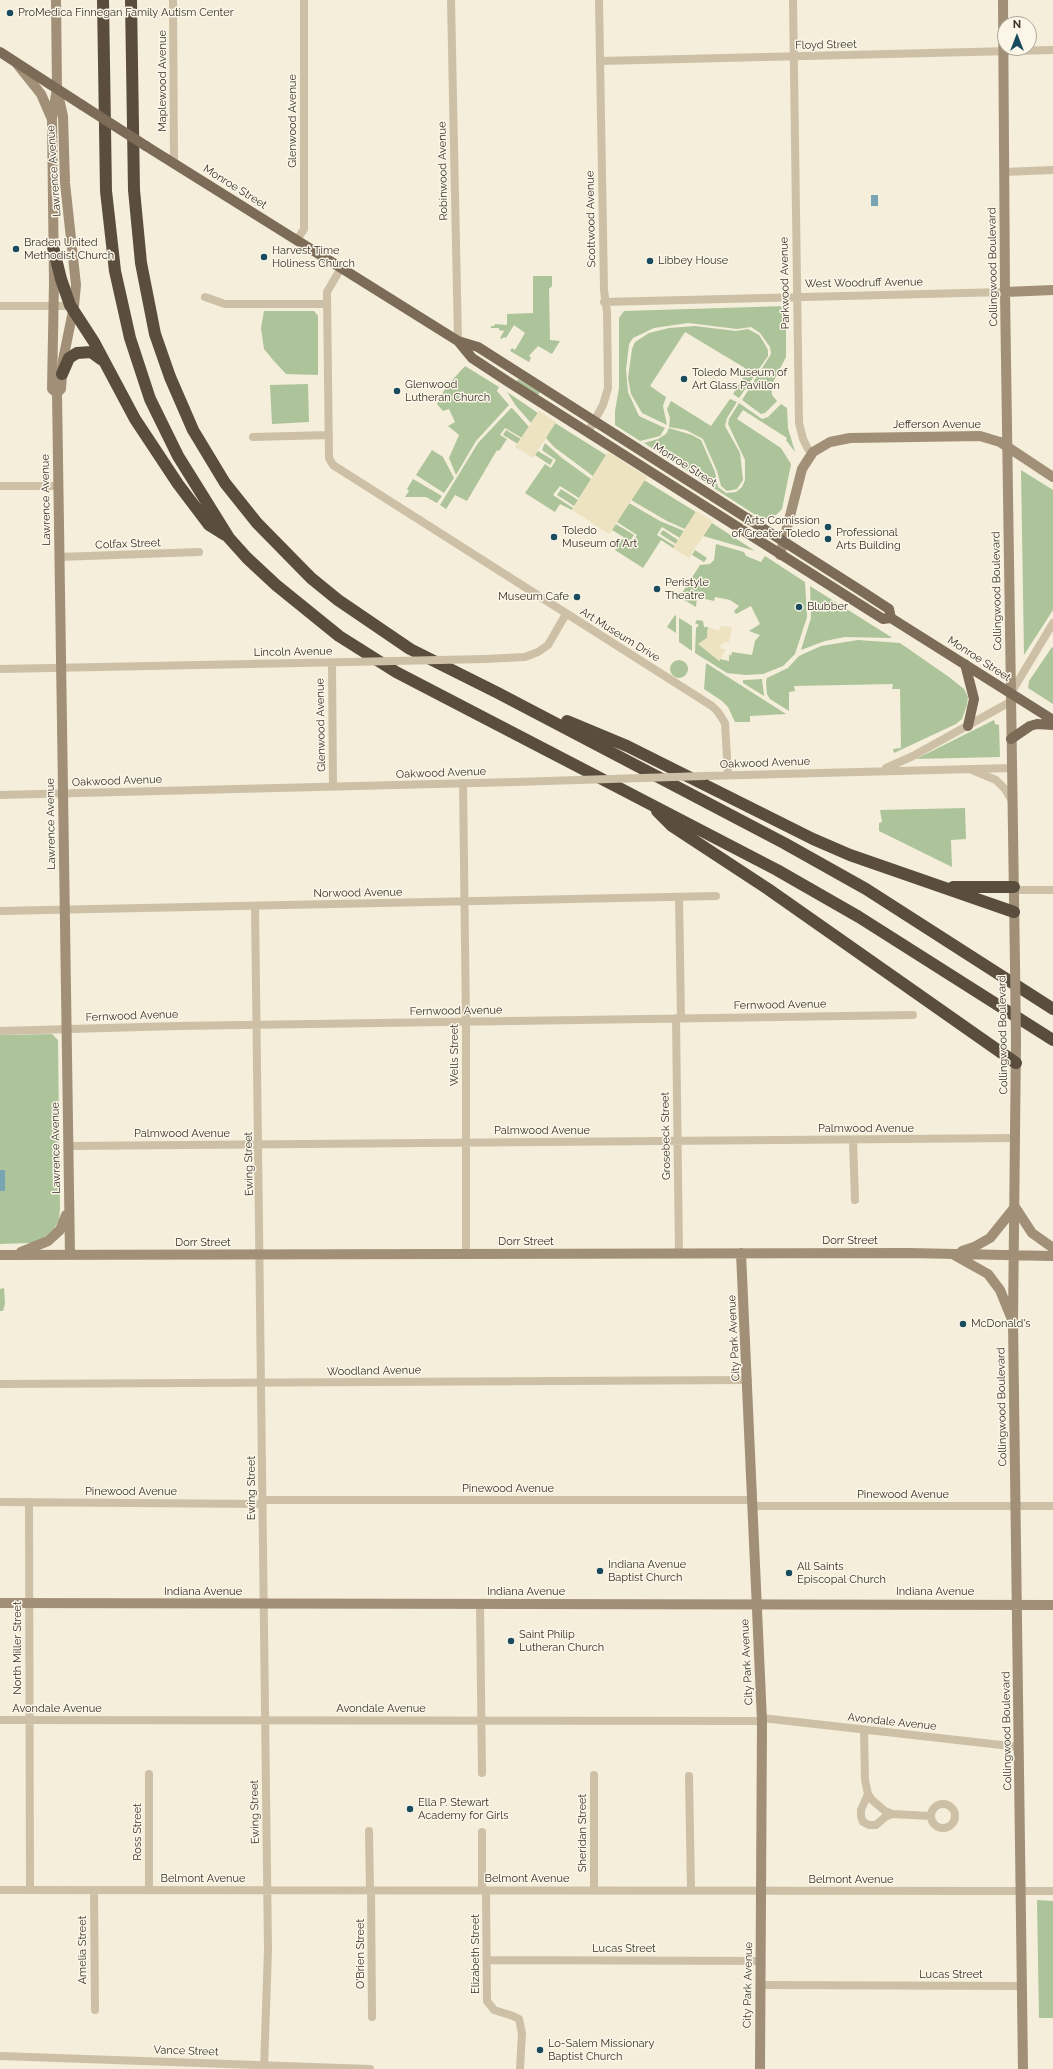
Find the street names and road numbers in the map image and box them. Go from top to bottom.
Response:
street label: Maplewood Avenue [156,30,170,132]
street label: Floyd Street [795,38,857,52]
street label: Glenwood Avenue [286,74,300,168]
street label: Robinwood Avenue [436,121,450,221]
street label: Lawrence Avenue [44,125,64,217]
street label: Monroe Street [201,162,269,212]
street label: Scottwood Avenue [584,171,598,267]
street label: Collingwood Boulevard [985,207,1001,327]
street label: Parkwood Avenue [778,237,792,329]
street label: West Woodruff Avenue [805,275,923,291]
street label: Jefferson Avenue [893,418,981,432]
street label: Monroe Street [651,440,719,490]
street label: Lawrence Avenue [39,454,53,546]
street label: Collingwood Boulevard [989,531,1005,651]
street label: Colfax Street [95,536,161,552]
street label: Art Museum Drive [578,605,662,665]
street label: Monroe Street [945,634,1013,684]
street label: Lincoln Avenue [254,645,332,659]
street label: Glenwood Avenue [314,678,328,772]
street label: Oakwood Avenue [720,755,810,771]
street label: Oakwood Avenue [396,765,486,781]
street label: Oakwood Avenue [72,773,162,789]
street label: Lawrence Avenue [44,778,58,870]
street label: Norwood Avenue [313,886,403,900]
street label: Collingwood Boulevard [995,975,1011,1095]
street label: Fernwood Avenue [733,998,827,1012]
street label: Fernwood Avenue [409,1004,503,1018]
street label: Fernwood Avenue [85,1008,179,1024]
street label: Wells Street [448,1024,462,1086]
street label: Grosebeck Street [659,1092,673,1180]
street label: Lawrence Avenue [49,1102,63,1194]
street label: Palmwood Avenue [818,1122,914,1136]
street label: Palmwood Avenue [494,1124,590,1138]
street label: Palmwood Avenue [134,1127,230,1141]
street label: Ewing Street [242,1132,256,1196]
street label: Dorr Street [822,1234,878,1248]
street label: Dorr Street [498,1235,554,1249]
street label: Dorr Street [175,1236,231,1250]
street label: City Park Avenue [725,1295,743,1381]
street label: Collingwood Boulevard [994,1347,1010,1467]
street label: Woodland Avenue [327,1364,421,1378]
street label: Ewing Street [245,1456,259,1520]
street label: Pinewood Avenue [462,1482,554,1496]
street label: Pinewood Avenue [85,1485,177,1499]
street label: Pinewood Avenue [857,1488,949,1502]
street label: Indiana Avenue [164,1585,242,1599]
street label: Indiana Avenue [487,1585,565,1599]
street label: Indiana Avenue [896,1585,974,1599]
street label: North Miller Street [11,1601,25,1695]
street label: City Park Avenue [738,1619,756,1705]
street label: Collingwood Boulevard [999,1671,1015,1791]
street label: Avondale Avenue [12,1702,102,1716]
street label: Avondale Avenue [336,1702,426,1716]
street label: Avondale Avenue [847,1711,937,1733]
street label: Ewing Street [248,1780,262,1844]
street label: Sheridan Street [576,1794,590,1872]
street label: Ross Street [131,1803,145,1861]
street label: Belmont Avenue [161,1872,245,1886]
street label: Belmont Avenue [485,1872,569,1886]
street label: Belmont Avenue [809,1873,893,1887]
street label: Elizabeth Street [469,1914,483,1994]
street label: Amelia Street [76,1916,90,1984]
street label: O'Brien Street [354,1919,368,1989]
street label: Lucas Street [592,1942,656,1956]
street label: City Park Avenue [741,1942,755,2028]
street label: Lucas Street [919,1968,983,1982]
street label: Vance Street [153,2043,219,2059]

